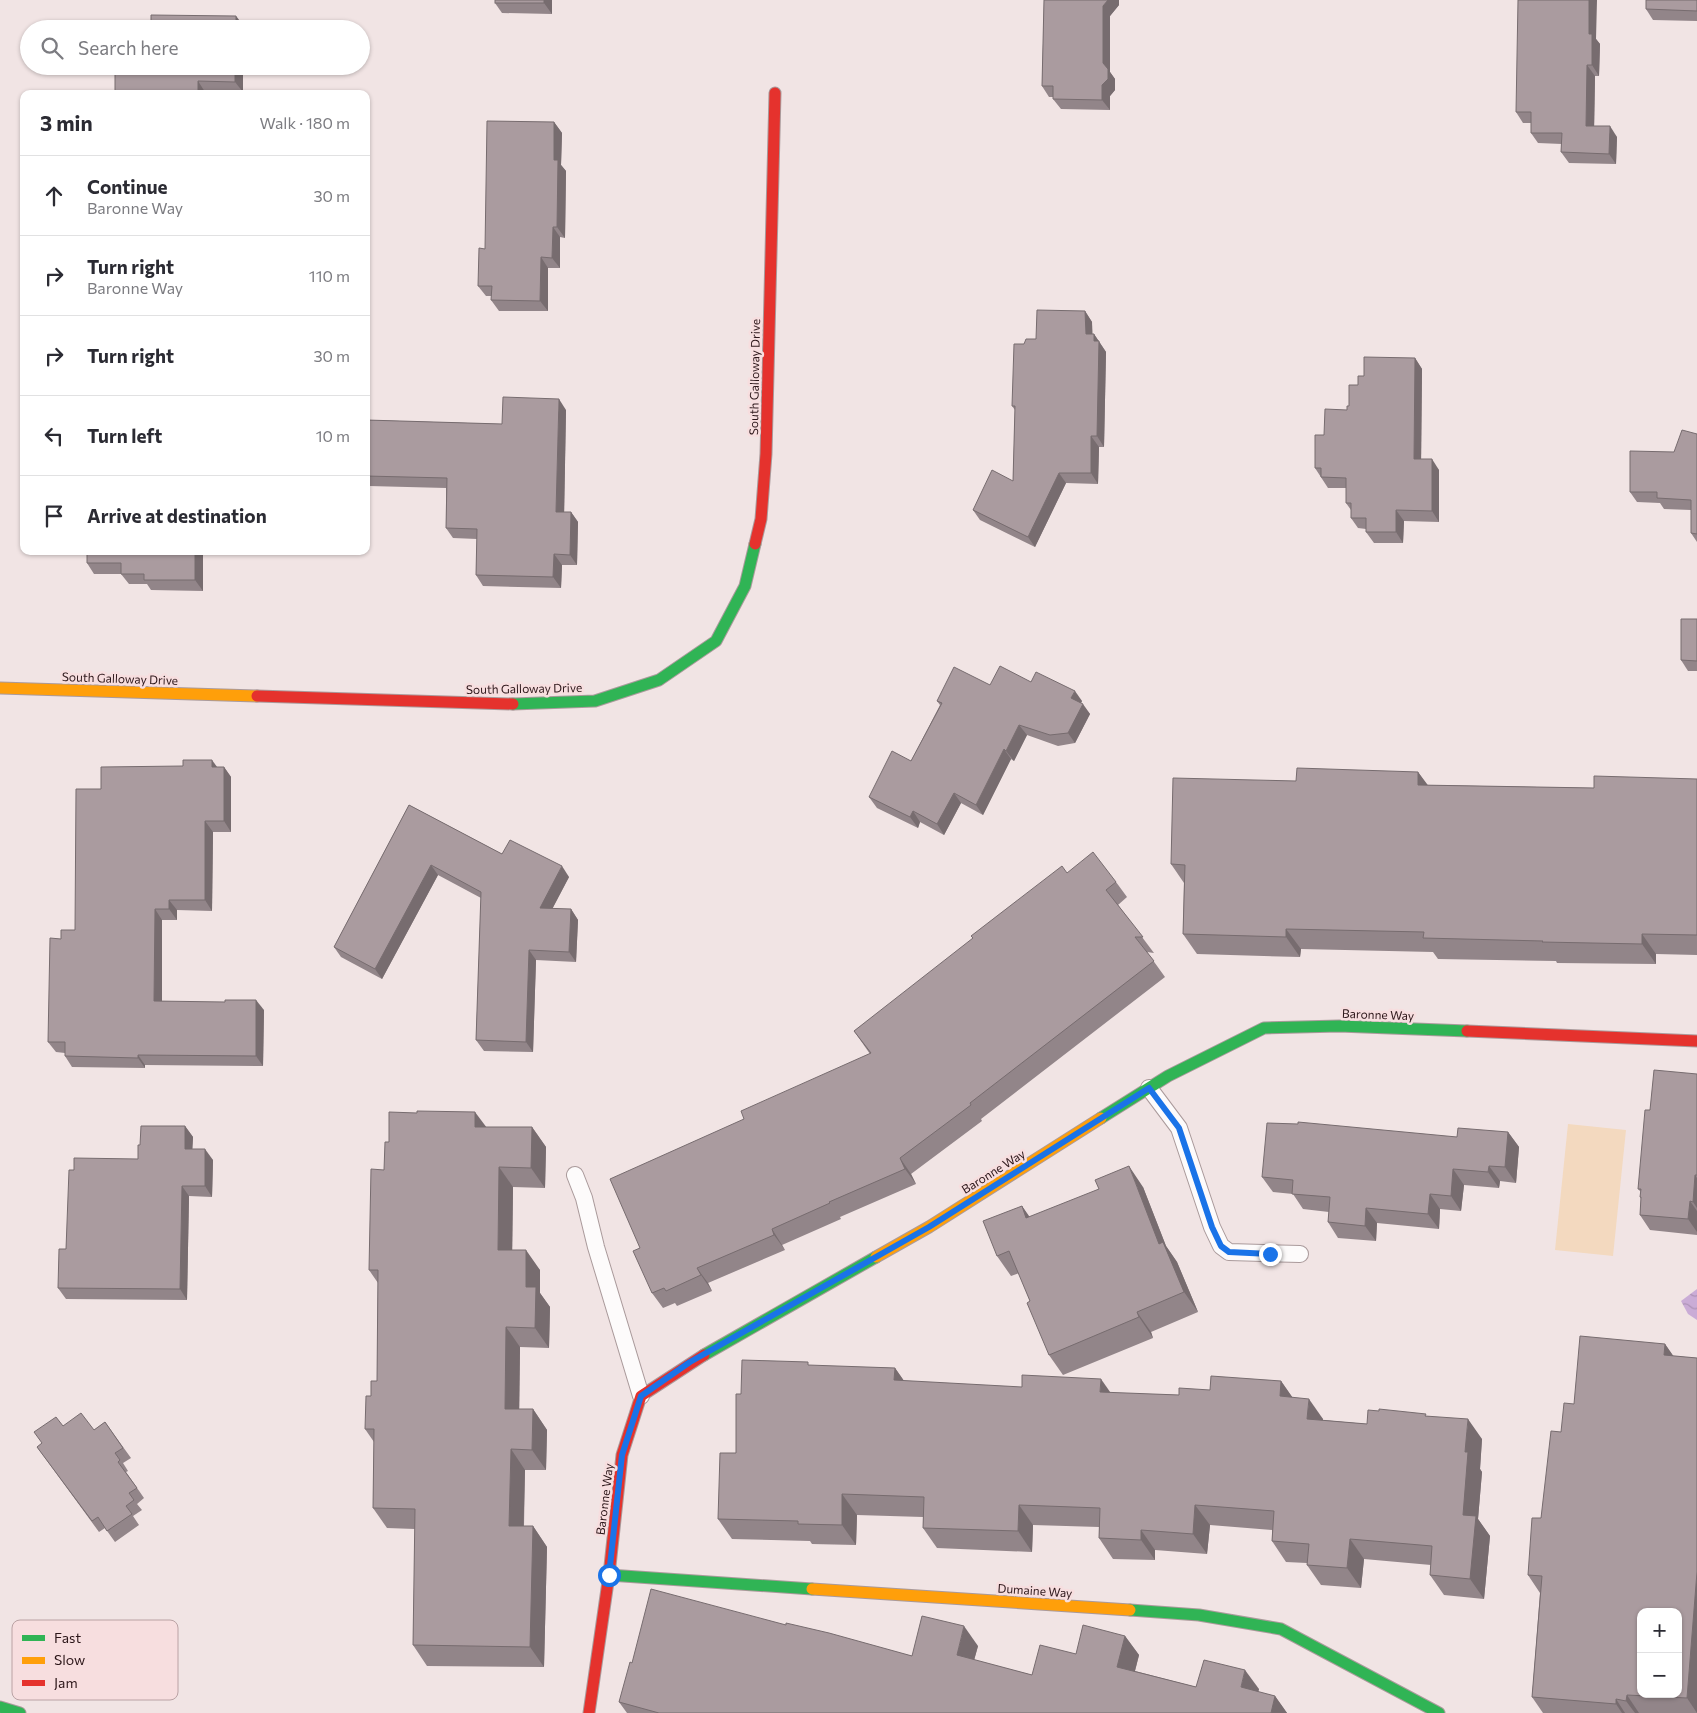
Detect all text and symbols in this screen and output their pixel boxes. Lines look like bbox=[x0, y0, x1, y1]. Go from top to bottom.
search box bbox=[20, 20, 370, 75]
icon: search bbox=[38, 34, 66, 62]
text: Search here bbox=[78, 36, 178, 59]
text: 3 min bbox=[40, 110, 93, 135]
text: Walk · 180 m bbox=[260, 113, 350, 132]
text: Continue bbox=[87, 175, 167, 198]
icon: ahead bbox=[40, 182, 68, 210]
text: 30 m bbox=[313, 186, 350, 205]
text: Baronne Way bbox=[87, 198, 183, 217]
text: Turn right bbox=[87, 255, 174, 278]
icon: right bbox=[40, 262, 68, 290]
text: 110 m bbox=[309, 266, 350, 285]
text: Baronne Way bbox=[87, 278, 183, 297]
street label: South Galloway Drive bbox=[746, 319, 762, 435]
icon: right bbox=[40, 342, 68, 370]
text: Turn right bbox=[87, 344, 174, 367]
text: 30 m bbox=[313, 346, 350, 365]
icon: left bbox=[40, 422, 68, 450]
text: Turn left bbox=[87, 424, 162, 447]
text: 10 m bbox=[316, 426, 350, 445]
icon: arrive bbox=[40, 502, 68, 530]
text: Arrive at destination bbox=[87, 504, 267, 527]
street label: South Galloway Drive bbox=[62, 669, 178, 687]
street label: South Galloway Drive bbox=[466, 680, 582, 696]
street label: Baronne Way bbox=[1342, 1006, 1414, 1022]
street label: Baronne Way bbox=[959, 1146, 1027, 1196]
route end bbox=[1259, 1243, 1282, 1266]
street label: Baronne Way bbox=[593, 1462, 615, 1536]
route start bbox=[598, 1564, 621, 1587]
street label: Dumaine Way bbox=[997, 1580, 1073, 1600]
map controls bbox=[1637, 1608, 1682, 1698]
button: + bbox=[1637, 1608, 1682, 1653]
legend bbox=[12, 1620, 178, 1700]
text: Fast bbox=[54, 1629, 81, 1646]
text: Slow bbox=[54, 1651, 85, 1668]
button: − bbox=[1637, 1653, 1682, 1698]
text: Jam bbox=[54, 1674, 78, 1691]

